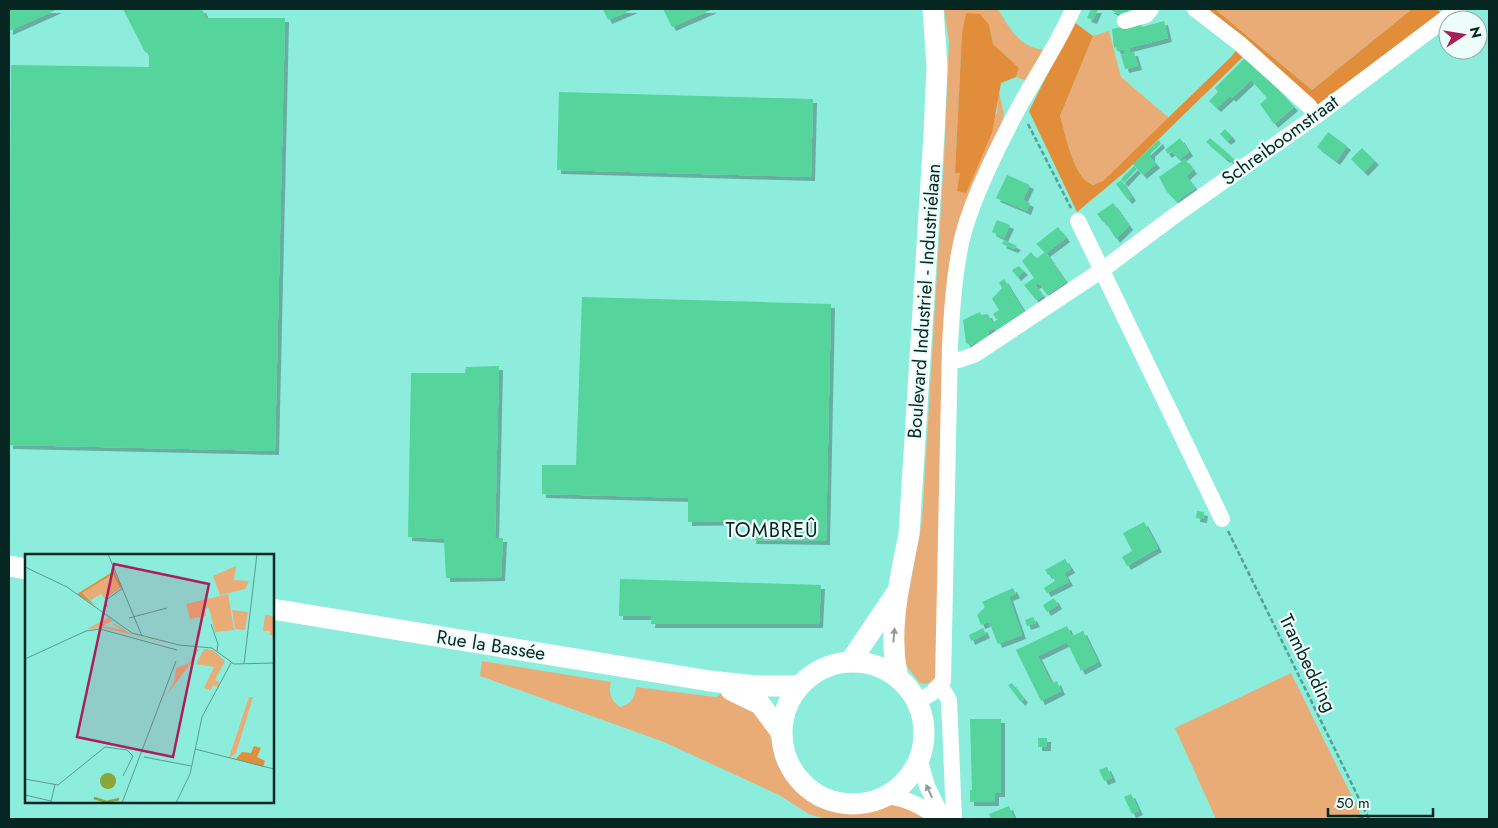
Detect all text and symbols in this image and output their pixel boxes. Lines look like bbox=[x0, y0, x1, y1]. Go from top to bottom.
north arrow bbox=[1438, 10, 1488, 60]
text: N bbox=[1465, 25, 1487, 40]
street label: Schreiboomstraat bbox=[1216, 88, 1344, 192]
street label: Boulevard Industriel - Industriélaan bbox=[901, 163, 947, 439]
district label: TOMBREÛ bbox=[725, 516, 819, 545]
inset map bbox=[25, 554, 274, 803]
street label: Trambedding bbox=[1273, 610, 1343, 716]
street label: Rue la Bassée bbox=[435, 623, 548, 667]
one-way arrow bbox=[890, 626, 898, 642]
one-way arrow bbox=[925, 784, 933, 798]
scale bar bbox=[1328, 786, 1433, 818]
text: 50 m bbox=[1336, 792, 1370, 814]

